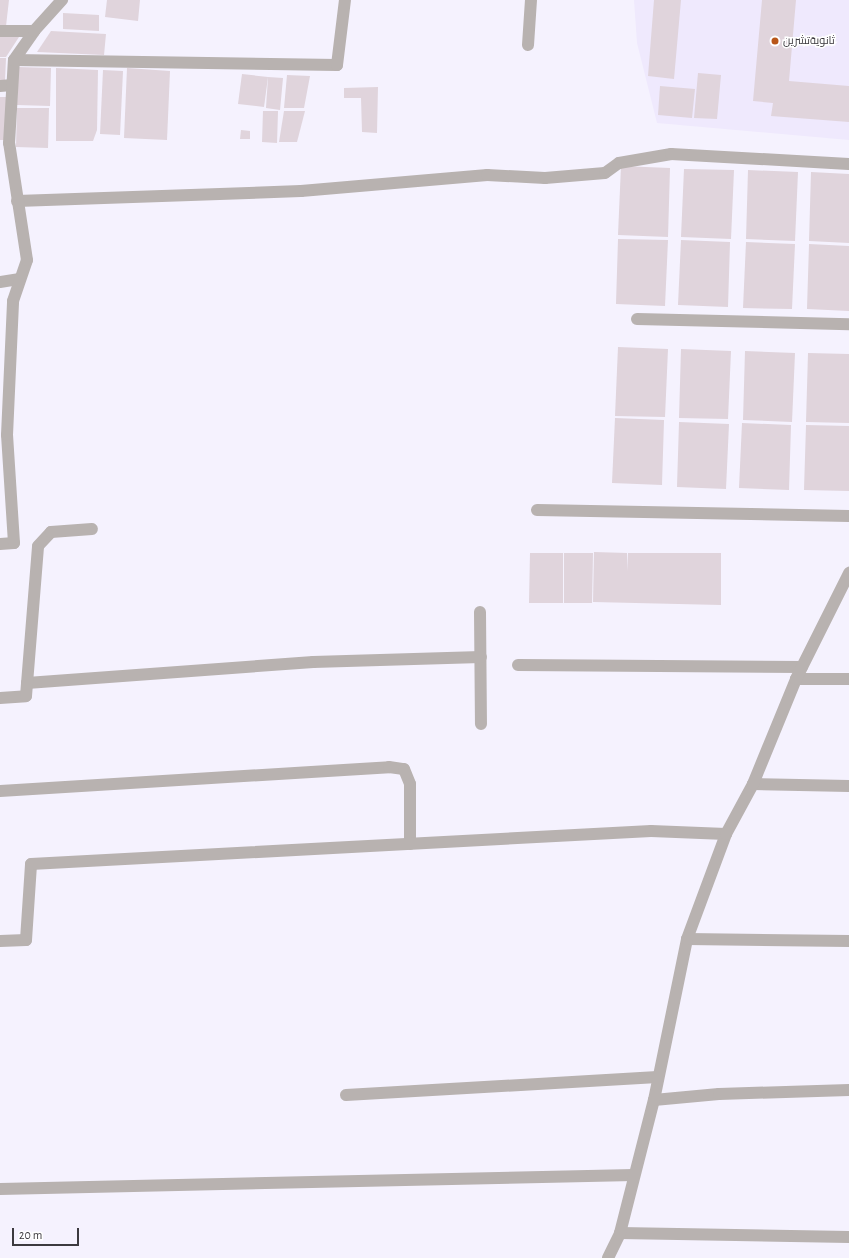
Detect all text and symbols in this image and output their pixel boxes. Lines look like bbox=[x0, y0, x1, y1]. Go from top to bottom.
place label: ثانويةتشرين bbox=[783, 34, 835, 48]
marker: ثانويةتشرين bbox=[770, 36, 780, 46]
scale bar bbox=[14, 1220, 81, 1246]
text: 20 m bbox=[19, 1229, 42, 1241]

